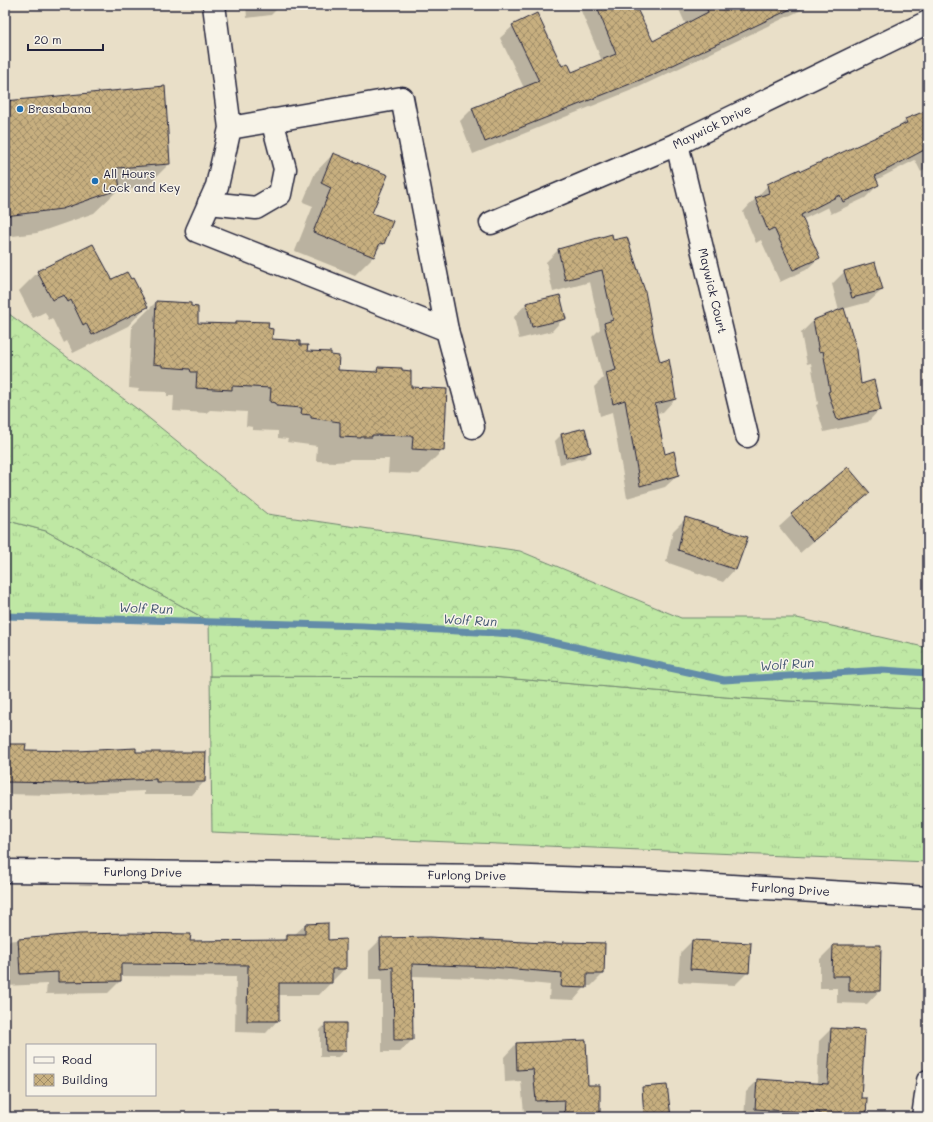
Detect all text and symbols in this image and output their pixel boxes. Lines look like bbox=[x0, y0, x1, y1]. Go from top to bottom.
scale bar bbox=[28, 26, 103, 52]
text: 20 m bbox=[34, 31, 62, 47]
place label: Brasabana bbox=[28, 100, 92, 116]
street label: Maywick Drive bbox=[670, 100, 753, 152]
marker: Brasabana bbox=[15, 104, 25, 114]
place label: All Hours Lock and Key bbox=[103, 165, 180, 195]
marker: All Hours Lock and Key bbox=[90, 176, 100, 186]
street label: Maywick Court bbox=[695, 246, 731, 335]
water label: Wolf Run bbox=[119, 598, 173, 617]
water label: Wolf Run bbox=[442, 610, 498, 629]
water label: Wolf Run bbox=[759, 653, 815, 674]
street label: Furlong Drive bbox=[104, 863, 182, 880]
street label: Furlong Drive bbox=[428, 866, 507, 883]
street label: Furlong Drive bbox=[751, 878, 830, 899]
legend bbox=[26, 1044, 156, 1096]
text: Road bbox=[62, 1051, 92, 1067]
text: Building bbox=[62, 1071, 108, 1087]

